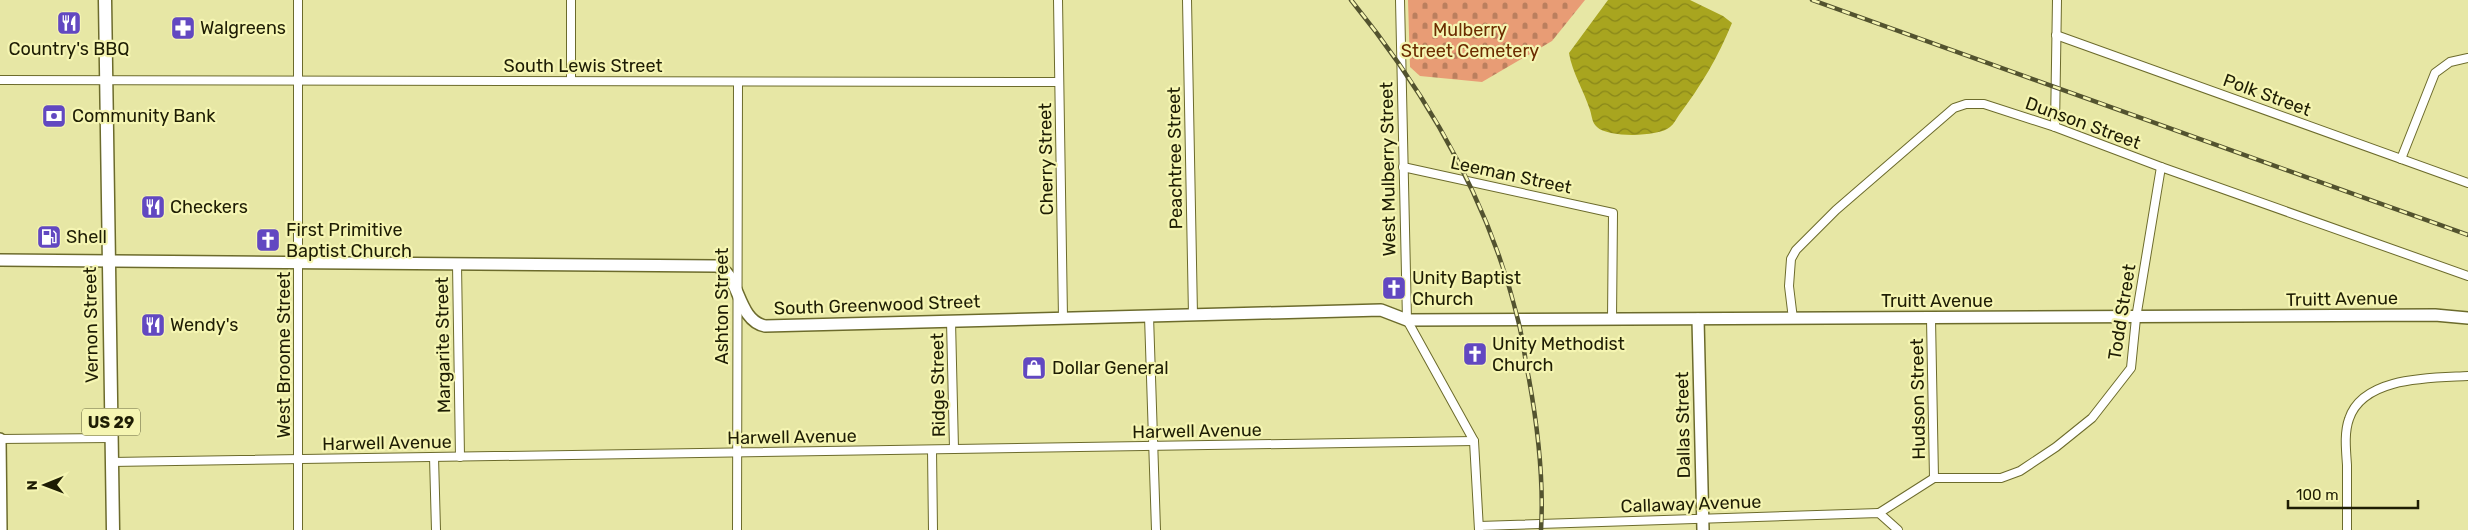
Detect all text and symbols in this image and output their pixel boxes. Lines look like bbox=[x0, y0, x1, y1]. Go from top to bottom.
restaurant icon: Country's BBQ bbox=[56, 10, 82, 36]
pharmacy icon: Walgreens bbox=[170, 15, 196, 41]
place label: Walgreens bbox=[200, 17, 286, 39]
park label: Mulberry Street Cemetery bbox=[1401, 19, 1539, 62]
place label: Country's BBQ bbox=[8, 38, 130, 60]
street label: South Lewis Street bbox=[504, 55, 662, 77]
street label: Polk Street bbox=[2220, 69, 2314, 121]
street label: West Mulberry Street bbox=[1375, 82, 1401, 256]
street label: Peachtree Street bbox=[1163, 87, 1187, 229]
street label: Dunson Street bbox=[2022, 92, 2144, 154]
bank icon: Community Bank bbox=[41, 103, 67, 129]
street label: Cherry Street bbox=[1034, 103, 1058, 215]
place label: Community Bank bbox=[72, 105, 216, 127]
street label: Leeman Street bbox=[1448, 151, 1574, 199]
restaurant icon: Checkers bbox=[140, 194, 166, 220]
place label: Checkers bbox=[170, 196, 248, 218]
place label: First Primitive Baptist Church bbox=[286, 219, 412, 262]
fuel station icon: Shell bbox=[36, 224, 62, 250]
place label: Shell bbox=[66, 226, 107, 248]
church icon: First Primitive Baptist Church bbox=[255, 227, 281, 253]
street label: Ashton Street bbox=[711, 248, 733, 364]
street label: Todd Street bbox=[2104, 262, 2140, 362]
street label: Vernon Street bbox=[79, 267, 103, 383]
place label: Unity Baptist Church bbox=[1412, 267, 1521, 310]
street label: West Broome Street bbox=[273, 272, 295, 438]
church icon: Unity Baptist Church bbox=[1381, 275, 1407, 301]
street label: Margarite Street bbox=[431, 277, 455, 413]
street label: Truitt Avenue bbox=[2286, 287, 2398, 311]
street label: South Greenwood Street bbox=[773, 290, 981, 320]
street label: Truitt Avenue bbox=[1881, 290, 1993, 312]
restaurant icon: Wendy's bbox=[140, 312, 166, 338]
place label: Wendy's bbox=[170, 314, 238, 336]
street label: Ridge Street bbox=[926, 333, 950, 437]
place label: Unity Methodist Church bbox=[1492, 333, 1625, 376]
street label: Hudson Street bbox=[1906, 338, 1930, 460]
church icon: Unity Methodist Church bbox=[1462, 341, 1488, 367]
shop icon: Dollar General bbox=[1021, 355, 1047, 381]
place label: Dollar General bbox=[1052, 357, 1169, 379]
street label: Dallas Street bbox=[1671, 371, 1695, 479]
road number: US 29 bbox=[82, 408, 140, 436]
street label: Harwell Avenue bbox=[1132, 419, 1262, 443]
street label: Harwell Avenue bbox=[727, 425, 857, 449]
street label: Harwell Avenue bbox=[322, 431, 452, 455]
north arrow bbox=[20, 460, 70, 510]
scale bar bbox=[2288, 478, 2418, 510]
text: N bbox=[24, 480, 41, 490]
text: 100 m bbox=[2296, 486, 2338, 504]
street label: Callaway Avenue bbox=[1620, 491, 1762, 517]

